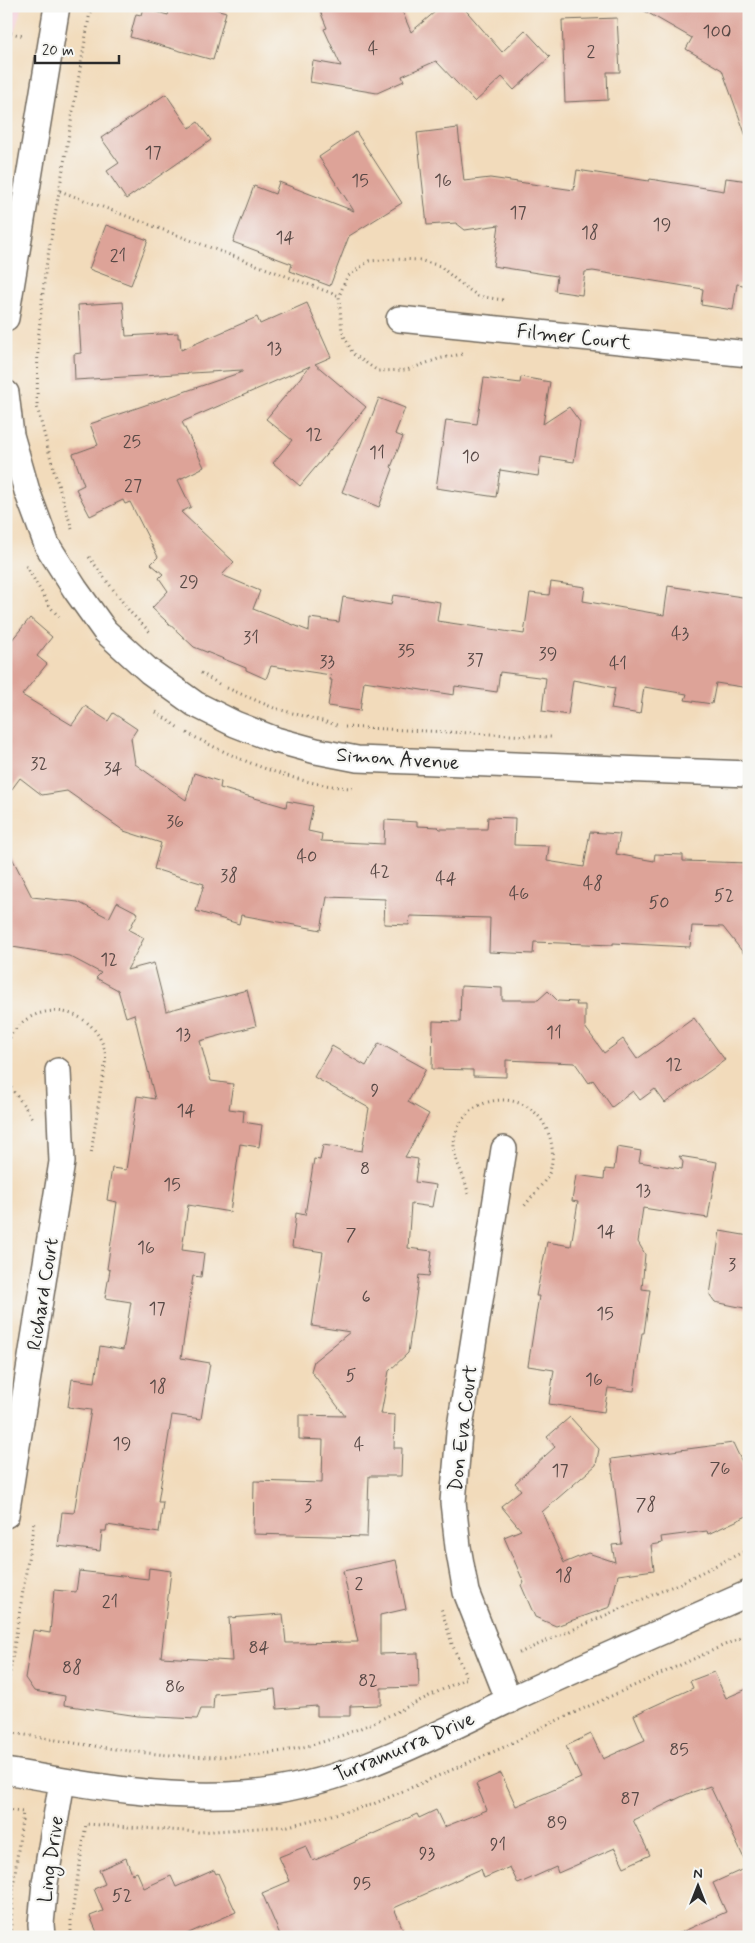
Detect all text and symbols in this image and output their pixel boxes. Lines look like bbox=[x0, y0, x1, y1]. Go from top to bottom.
house number: 100 bbox=[702, 20, 732, 44]
scale bar bbox=[35, 32, 119, 64]
house number: 4 bbox=[368, 37, 378, 61]
house number: 2 bbox=[587, 40, 596, 64]
text: 20 m bbox=[42, 41, 74, 61]
house number: 17 bbox=[144, 141, 162, 165]
house number: 15 bbox=[351, 169, 369, 193]
house number: 16 bbox=[434, 169, 452, 193]
house number: 17 bbox=[509, 201, 527, 225]
house number: 19 bbox=[653, 213, 671, 237]
house number: 18 bbox=[581, 221, 599, 245]
house number: 14 bbox=[276, 226, 295, 250]
house number: 21 bbox=[110, 244, 126, 268]
street label: Filmer Court bbox=[515, 318, 632, 357]
house number: 13 bbox=[266, 337, 282, 361]
house number: 12 bbox=[305, 423, 323, 447]
house number: 25 bbox=[123, 430, 141, 454]
house number: 11 bbox=[369, 441, 385, 465]
house number: 10 bbox=[462, 445, 480, 469]
house number: 27 bbox=[124, 474, 142, 498]
house number: 29 bbox=[179, 570, 199, 594]
house number: 43 bbox=[671, 622, 689, 646]
house number: 31 bbox=[243, 626, 259, 650]
house number: 35 bbox=[397, 639, 415, 663]
house number: 39 bbox=[539, 642, 557, 666]
house number: 37 bbox=[466, 648, 484, 672]
house number: 33 bbox=[319, 650, 335, 674]
house number: 41 bbox=[609, 652, 627, 676]
street label: Simon Avenue bbox=[335, 742, 460, 777]
house number: 32 bbox=[30, 752, 48, 776]
house number: 34 bbox=[103, 757, 123, 781]
house number: 36 bbox=[166, 810, 184, 834]
house number: 40 bbox=[297, 845, 317, 869]
house number: 42 bbox=[370, 860, 390, 884]
house number: 38 bbox=[220, 864, 238, 888]
house number: 44 bbox=[435, 867, 457, 891]
house number: 48 bbox=[583, 872, 603, 896]
house number: 46 bbox=[509, 882, 529, 906]
house number: 52 bbox=[714, 884, 734, 908]
house number: 50 bbox=[648, 891, 670, 915]
house number: 12 bbox=[100, 948, 118, 972]
house number: 11 bbox=[546, 1021, 562, 1045]
house number: 13 bbox=[175, 1023, 191, 1047]
house number: 12 bbox=[665, 1053, 683, 1077]
house number: 9 bbox=[371, 1079, 380, 1103]
house number: 14 bbox=[177, 1099, 196, 1123]
house number: 8 bbox=[360, 1157, 370, 1181]
house number: 15 bbox=[163, 1173, 181, 1197]
house number: 13 bbox=[635, 1179, 651, 1203]
house number: 14 bbox=[597, 1220, 616, 1244]
house number: 7 bbox=[346, 1223, 357, 1247]
street label: Richard Court bbox=[21, 1236, 66, 1353]
house number: 16 bbox=[137, 1236, 155, 1260]
house number: 3 bbox=[728, 1253, 736, 1277]
house number: 6 bbox=[361, 1285, 371, 1309]
house number: 17 bbox=[148, 1297, 166, 1321]
house number: 15 bbox=[596, 1302, 614, 1326]
house number: 5 bbox=[346, 1364, 357, 1388]
street label: Don Eva Court bbox=[442, 1364, 485, 1493]
house number: 16 bbox=[585, 1368, 603, 1392]
house number: 18 bbox=[149, 1375, 167, 1399]
house number: 19 bbox=[113, 1432, 131, 1456]
house number: 4 bbox=[354, 1433, 364, 1457]
house number: 76 bbox=[710, 1457, 730, 1481]
house number: 17 bbox=[551, 1459, 569, 1483]
house number: 78 bbox=[636, 1493, 656, 1517]
house number: 3 bbox=[304, 1494, 312, 1518]
house number: 18 bbox=[555, 1564, 573, 1588]
house number: 2 bbox=[355, 1572, 364, 1596]
house number: 21 bbox=[102, 1590, 118, 1614]
house number: 84 bbox=[248, 1636, 270, 1660]
house number: 88 bbox=[62, 1656, 82, 1680]
house number: 82 bbox=[358, 1669, 378, 1693]
house number: 86 bbox=[165, 1675, 185, 1699]
street label: Turramurra Drive bbox=[330, 1706, 479, 1789]
house number: 85 bbox=[669, 1738, 689, 1762]
house number: 87 bbox=[620, 1787, 640, 1811]
house number: 89 bbox=[547, 1811, 567, 1835]
street label: Ling Drive bbox=[32, 1814, 72, 1904]
house number: 91 bbox=[490, 1833, 506, 1857]
house number: 93 bbox=[419, 1842, 436, 1866]
north arrow bbox=[672, 1860, 722, 1910]
text: N bbox=[693, 1865, 703, 1883]
house number: 95 bbox=[353, 1872, 371, 1896]
house number: 52 bbox=[112, 1884, 132, 1908]

